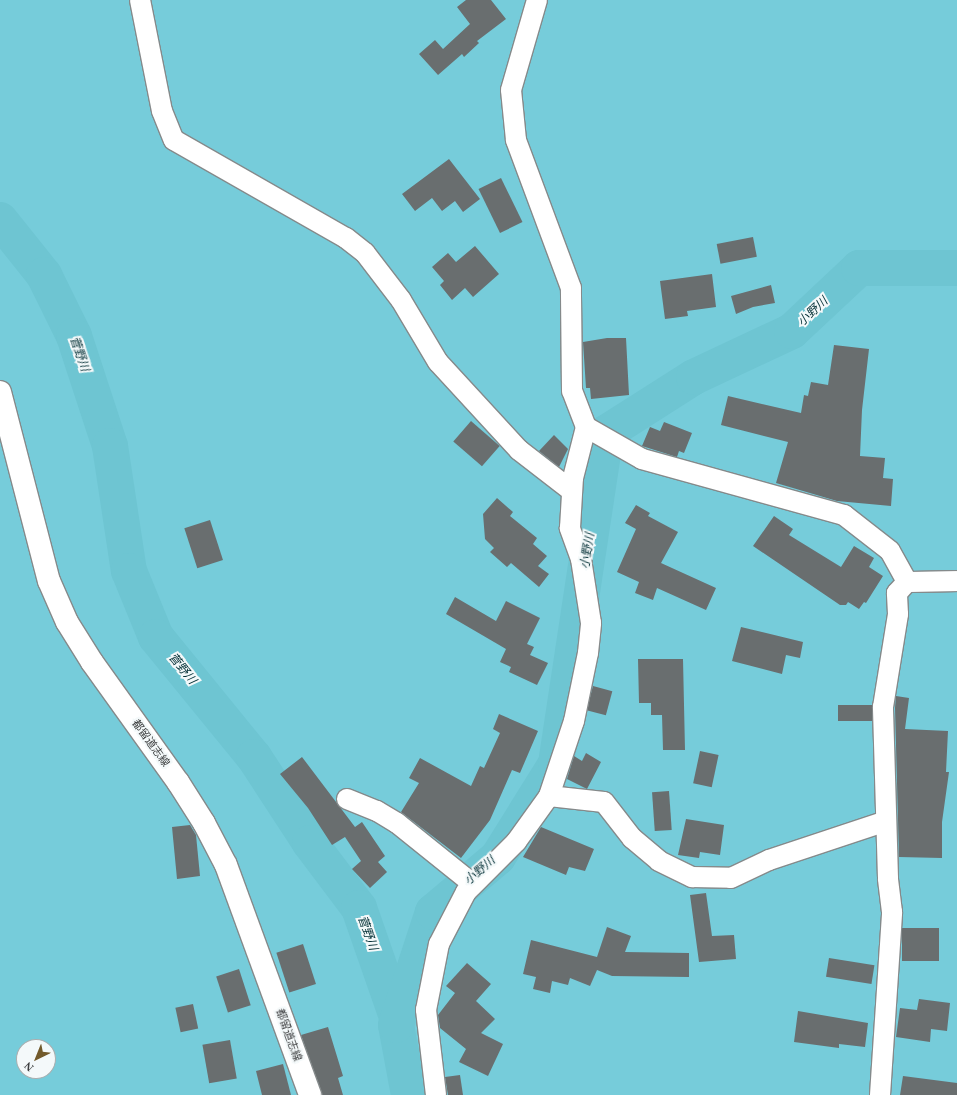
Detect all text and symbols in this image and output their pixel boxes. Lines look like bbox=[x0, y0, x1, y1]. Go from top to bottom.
water label: 小野川 bbox=[795, 294, 831, 330]
water label: 菅野川 bbox=[66, 335, 92, 373]
water label: 小野川 bbox=[578, 532, 598, 570]
water label: 菅野川 bbox=[165, 650, 199, 688]
street label: 都留道志線 bbox=[129, 717, 173, 769]
water label: 小野川 bbox=[462, 854, 498, 888]
water label: 菅野川 bbox=[354, 914, 380, 952]
street label: 都留道志線 bbox=[273, 1007, 305, 1063]
north arrow bbox=[16, 1039, 56, 1079]
text: N bbox=[22, 1060, 36, 1074]

